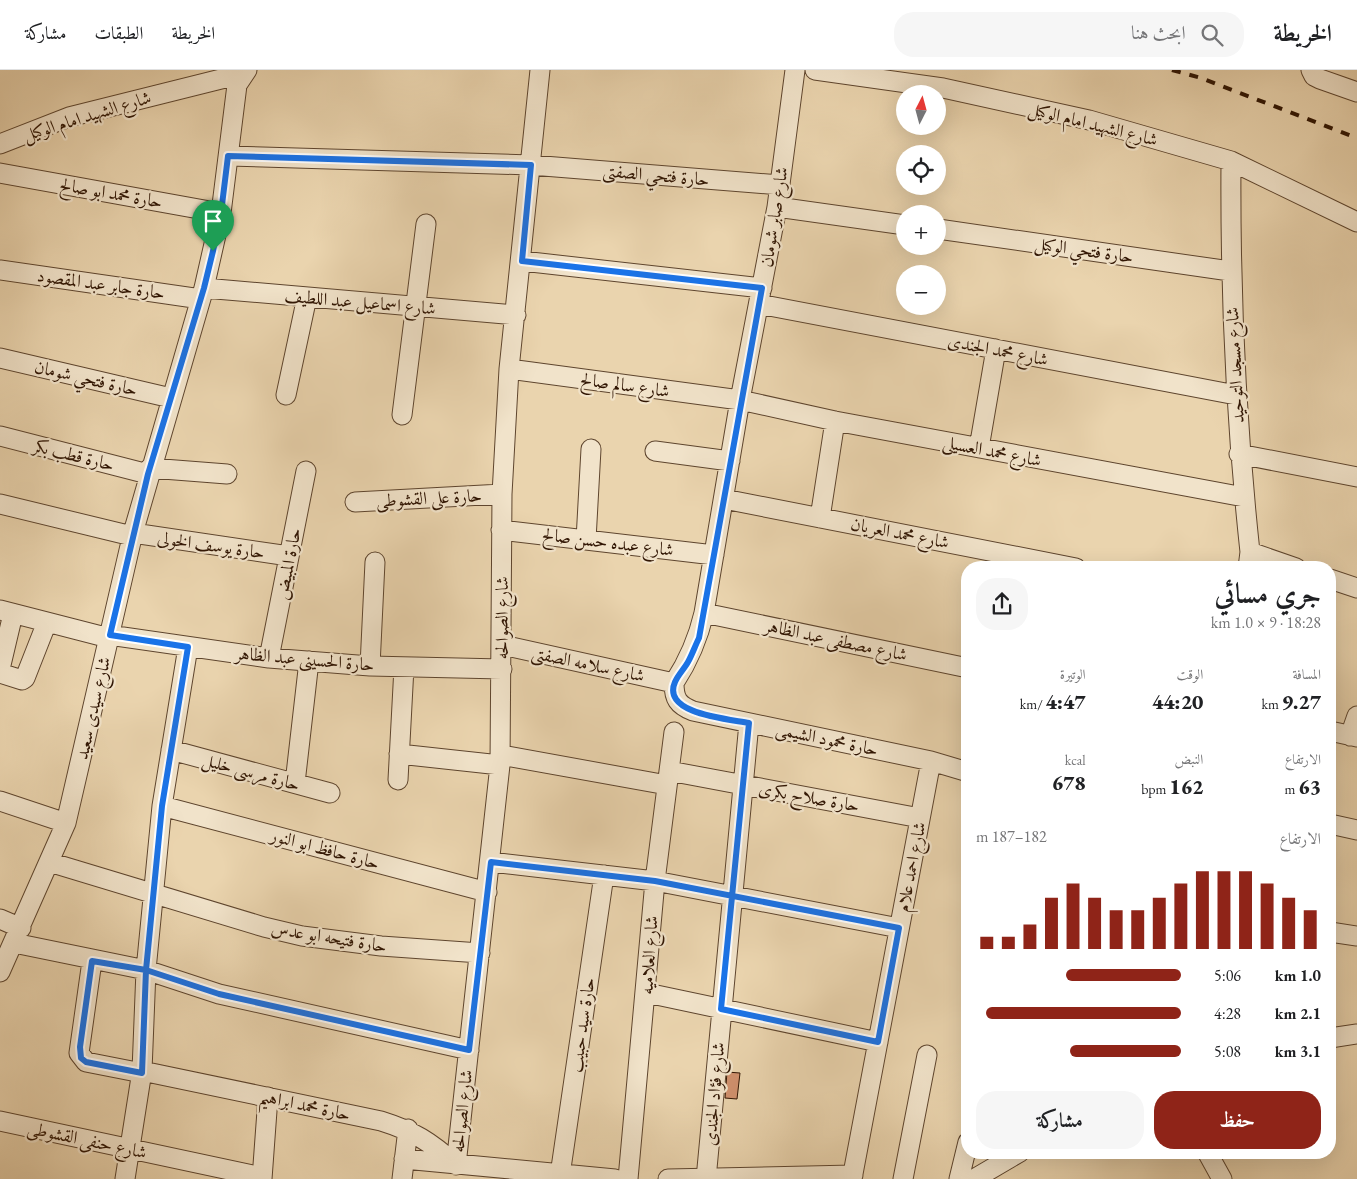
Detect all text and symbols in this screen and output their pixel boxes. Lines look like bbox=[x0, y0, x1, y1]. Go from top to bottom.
search box bbox=[894, 12, 1244, 57]
text: الخريطة bbox=[1274, 17, 1332, 48]
text: ابحث هنا bbox=[1131, 20, 1186, 45]
text: مشاركة bbox=[25, 21, 66, 44]
text: الطبقات bbox=[94, 21, 143, 44]
text: الخريطة bbox=[171, 21, 215, 44]
icon: search bbox=[1198, 21, 1226, 49]
street label: شارع الشهيد امام الوكيل bbox=[20, 85, 155, 151]
north arrow bbox=[896, 85, 946, 135]
map controls bbox=[896, 85, 946, 315]
street label: شارع الشهيد امام الوكيل bbox=[1025, 96, 1160, 156]
button: locate bbox=[896, 145, 946, 195]
street label: حارة فتحي الصفتى bbox=[601, 158, 710, 197]
street label: شارع صابر شومان bbox=[754, 165, 797, 269]
street label: حارة محمد ابو صالح bbox=[57, 172, 164, 218]
pin bbox=[192, 200, 234, 251]
button: + bbox=[896, 205, 946, 255]
icon: arrive bbox=[199, 207, 227, 235]
street label: حارة فتحي الوكيل bbox=[1032, 231, 1135, 274]
street label: حارة جابر عبد المقصود bbox=[36, 263, 167, 304]
button: − bbox=[896, 265, 946, 315]
street label: شارع اسماعيل عبد اللطيف bbox=[283, 283, 437, 324]
street label: شارع مسجد التوحيد bbox=[1220, 306, 1253, 424]
street label: شارع محمد الجندى bbox=[945, 328, 1050, 374]
street label: حارة فتحي شومان bbox=[31, 354, 140, 406]
street label: شارع سالم صالح bbox=[578, 367, 671, 407]
street label: شارع محمد العسيلى bbox=[940, 430, 1044, 475]
street label: حارة قطب بكر bbox=[29, 433, 117, 477]
street label: حارة على القشوطى bbox=[375, 483, 483, 514]
street label: شارع محمد العريان bbox=[848, 512, 951, 557]
street label: شارع عبده حسن صالح bbox=[540, 522, 675, 566]
street label: حارة يوسف الخولى bbox=[156, 526, 266, 563]
street label: حارة المبيض bbox=[269, 526, 307, 602]
text: جري مسائي bbox=[1214, 575, 1321, 611]
street label: شارع الصوالحه bbox=[490, 576, 517, 660]
button: share bbox=[976, 578, 1028, 630]
text: 18:28 · 9 × 1.0 km bbox=[1211, 612, 1321, 633]
street label: شارع مصطفى عبد الظاهر bbox=[760, 613, 909, 670]
street label: شارع سلامه الصفتى bbox=[529, 640, 647, 691]
street label: حارة الحسينى عبد الظاهر bbox=[232, 641, 376, 678]
street label: شارع سيدى سعيد bbox=[69, 654, 119, 763]
text: الوتيرة bbox=[1060, 665, 1086, 683]
text: الوقت bbox=[1177, 665, 1203, 683]
text: المسافة bbox=[1292, 665, 1321, 683]
text: 4:47 bbox=[1046, 688, 1086, 715]
text: 44:20 bbox=[1152, 688, 1203, 715]
text: 9.27 bbox=[1282, 688, 1321, 715]
text: /km bbox=[1020, 695, 1046, 713]
text: km bbox=[1261, 695, 1282, 713]
street label: حارة محمود الشيمى bbox=[774, 716, 880, 762]
street label: حارة مرسى خليل bbox=[199, 747, 303, 798]
text: النبض bbox=[1174, 750, 1203, 768]
text: الارتفاع bbox=[1285, 750, 1321, 768]
text: kcal bbox=[1065, 751, 1086, 769]
text: 678 bbox=[1052, 769, 1086, 796]
text: 162 bbox=[1169, 773, 1203, 800]
text: 63 bbox=[1298, 773, 1321, 800]
street label: حارة صلاح بكرى bbox=[756, 776, 861, 822]
text: bpm bbox=[1141, 780, 1169, 798]
text: m bbox=[1285, 780, 1298, 798]
street label: شارع احمد علام bbox=[890, 820, 935, 915]
street label: حارة حافظ ابو النور bbox=[266, 822, 382, 874]
text: 182–187 m bbox=[976, 826, 1047, 847]
text: الارتفاع bbox=[1279, 828, 1321, 849]
street label: شارع العلاميه bbox=[634, 915, 667, 996]
street label: حارة فتيحه ابو عدس bbox=[269, 916, 389, 957]
text: 5:06 bbox=[1214, 965, 1241, 986]
text: 1.0 km bbox=[1275, 965, 1321, 986]
street label: حارة سيد حبيب bbox=[563, 976, 601, 1074]
text: 4:28 bbox=[1214, 1003, 1241, 1024]
text: 2.1 km bbox=[1275, 1003, 1321, 1024]
street label: شارع فؤاد الجندى bbox=[698, 1041, 733, 1147]
text: 5:08 bbox=[1214, 1041, 1241, 1062]
text: 3.1 km bbox=[1275, 1041, 1321, 1062]
street label: شارع الصوالحه bbox=[446, 1068, 481, 1154]
street label: حارة محمد ابراهيم bbox=[256, 1084, 353, 1132]
button: مشاركة bbox=[976, 1091, 1144, 1149]
button: حفظ bbox=[1154, 1091, 1321, 1149]
street label: شارع حنفى القشوطى bbox=[24, 1116, 149, 1167]

